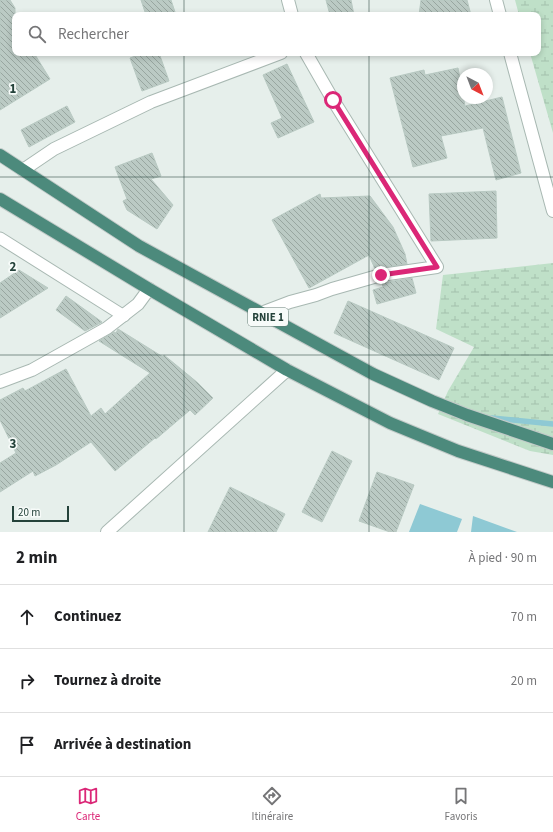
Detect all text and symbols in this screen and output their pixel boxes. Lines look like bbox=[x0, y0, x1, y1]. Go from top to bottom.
search box bbox=[12, 12, 541, 56]
icon: search bbox=[26, 23, 48, 45]
text: Rechercher bbox=[58, 24, 129, 45]
north arrow bbox=[457, 68, 493, 104]
text: 1 bbox=[10, 80, 17, 98]
route start bbox=[324, 91, 342, 109]
text: 2 bbox=[10, 258, 17, 276]
route end bbox=[372, 266, 390, 284]
road number: RNIE 1 bbox=[248, 308, 288, 326]
text: 3 bbox=[10, 435, 17, 453]
scale bar bbox=[12, 504, 69, 523]
text: 20 m bbox=[18, 505, 40, 520]
text: 2 min bbox=[16, 546, 57, 570]
text: À pied · 90 m bbox=[469, 549, 537, 567]
icon: ahead bbox=[16, 606, 38, 628]
text: Continuez bbox=[54, 606, 121, 627]
text: 70 m bbox=[511, 608, 537, 626]
icon: right bbox=[16, 670, 38, 692]
text: Tournez à droite bbox=[54, 670, 161, 691]
text: 20 m bbox=[511, 672, 537, 690]
icon: arrive bbox=[16, 734, 38, 756]
text: Arrivée à destination bbox=[54, 734, 191, 755]
tab: Carte bbox=[76, 785, 100, 824]
tab: Itinéraire bbox=[252, 785, 293, 824]
tab: Favoris bbox=[445, 785, 477, 824]

